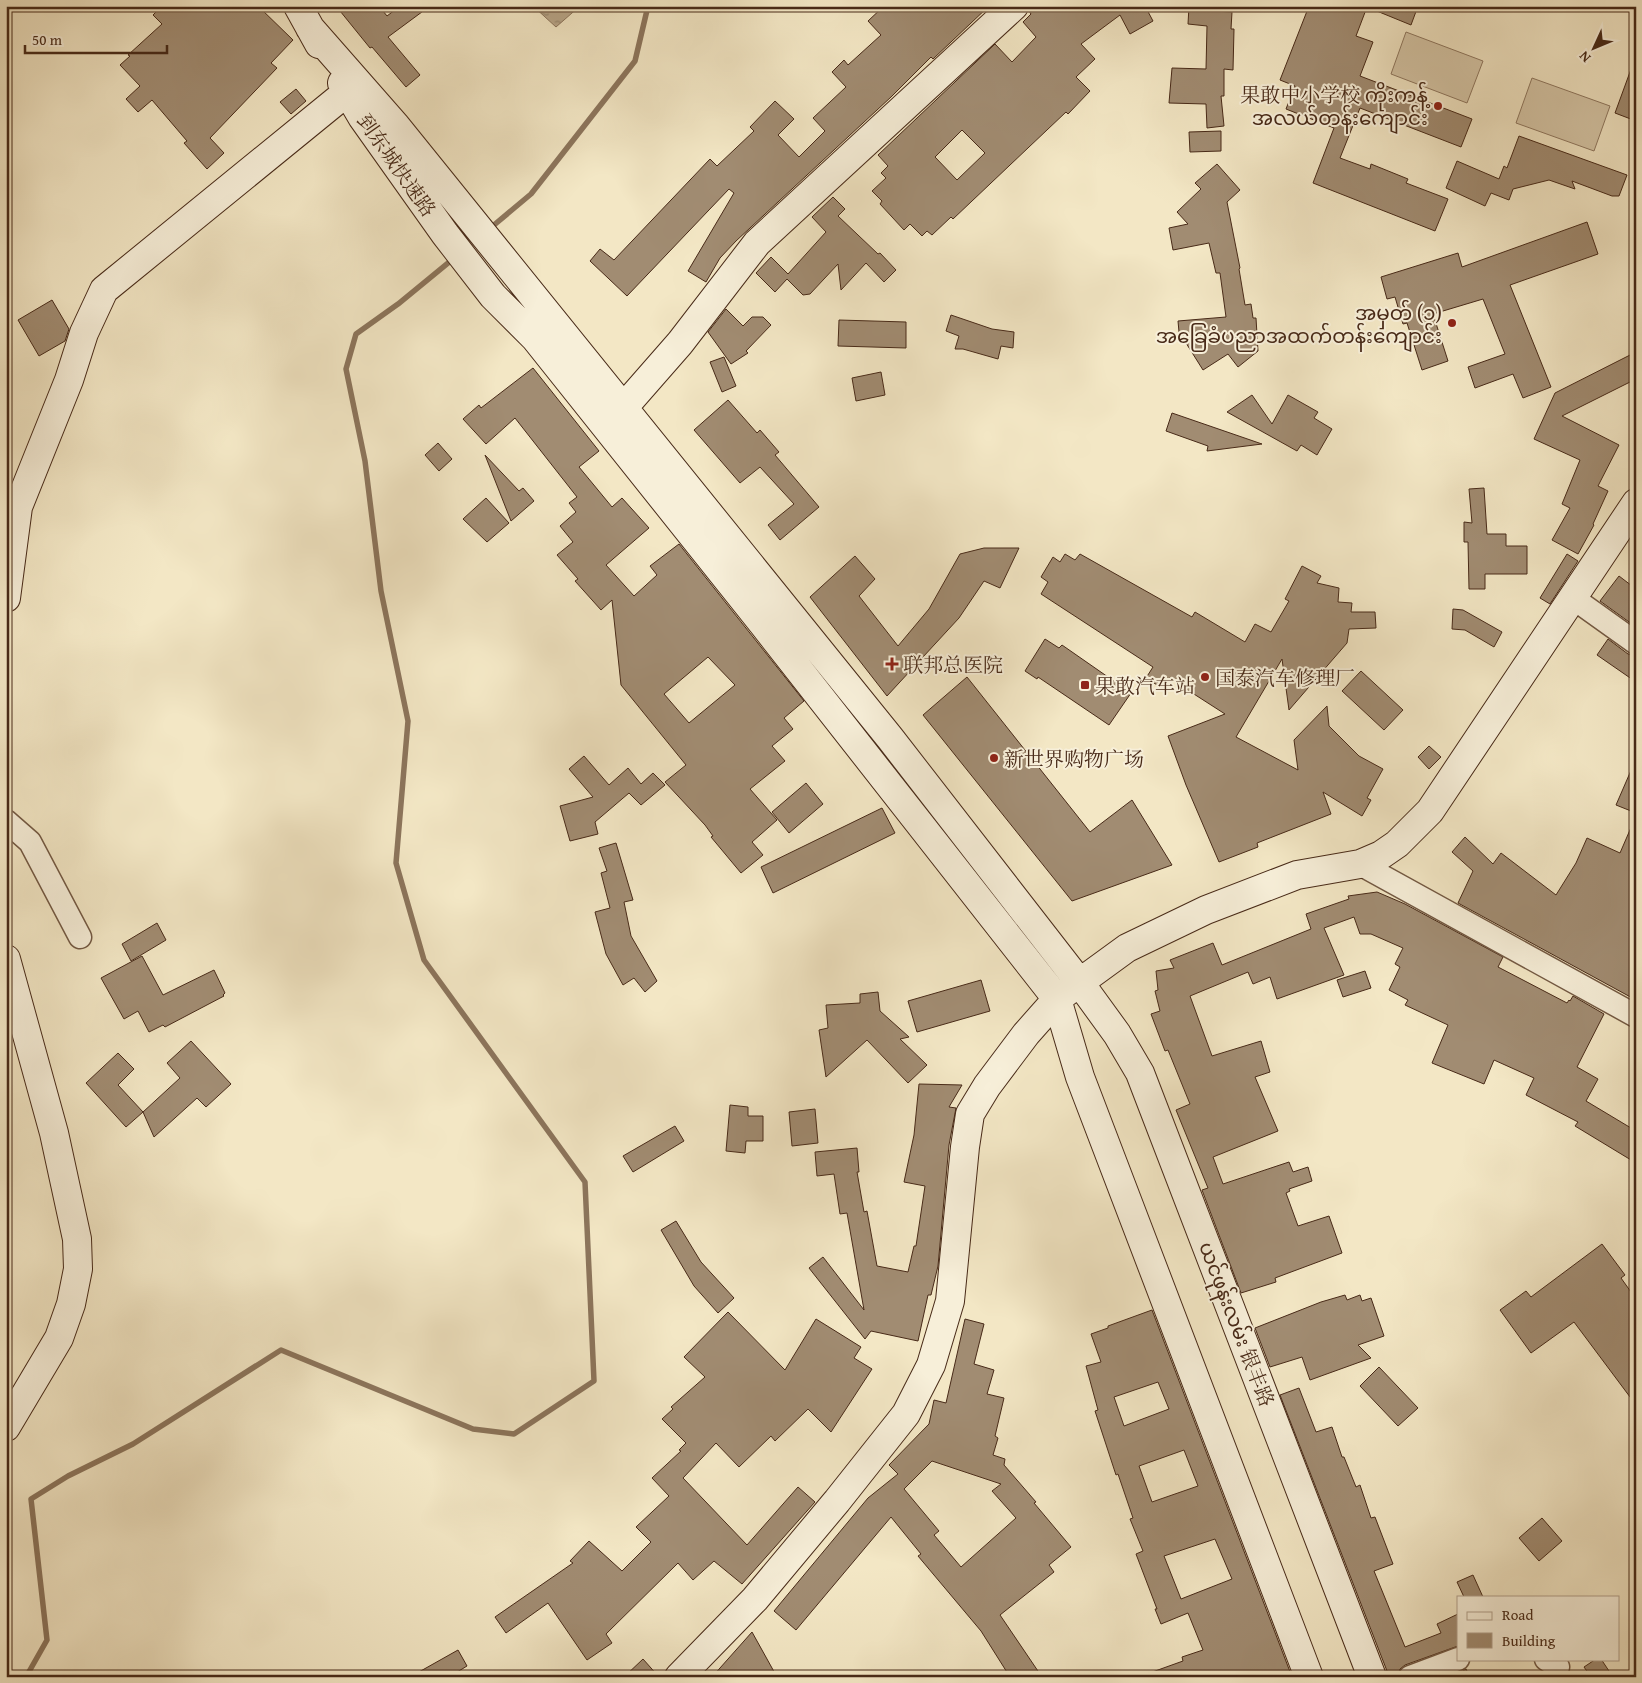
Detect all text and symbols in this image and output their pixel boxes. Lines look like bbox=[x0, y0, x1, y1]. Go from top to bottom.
scale bar bbox=[25, 22, 168, 54]
north arrow bbox=[1570, 22, 1620, 72]
text: 50 m bbox=[32, 29, 63, 50]
text: N bbox=[1574, 46, 1595, 67]
place label: 果敢中小学校 ကိုးကန့် အလယ်တန်းကျောင်း bbox=[1240, 80, 1431, 134]
marker: 果敢中小学校 ကိုးကန့် အလယ်တန်းကျောင်း bbox=[1432, 100, 1444, 112]
street label: 到东城快速路 bbox=[351, 108, 443, 222]
place label: အမှတ် (၁) အခြေခံပညာအထက်တန်းကျောင်း bbox=[1156, 298, 1442, 352]
marker: အမှတ် (၁) အခြေခံပညာအထက်တန်းကျောင်း bbox=[1446, 317, 1458, 329]
place label: 联邦总医院 bbox=[903, 650, 1003, 679]
marker: 联邦总医院 bbox=[885, 657, 899, 671]
place label: 国泰汽车修理厂 bbox=[1215, 663, 1355, 692]
place label: 果敢汽车站 bbox=[1095, 671, 1195, 700]
marker: 国泰汽车修理厂 bbox=[1199, 671, 1211, 683]
marker: 果敢汽车站 bbox=[1079, 679, 1091, 691]
place label: 新世界购物广场 bbox=[1004, 744, 1144, 773]
marker: 新世界购物广场 bbox=[988, 752, 1000, 764]
street label: ယင်ဖုန်းလမ်း 银丰路 bbox=[1189, 1237, 1282, 1412]
legend bbox=[1457, 1596, 1620, 1660]
text: Road bbox=[1502, 1604, 1533, 1625]
text: Building bbox=[1502, 1630, 1556, 1651]

